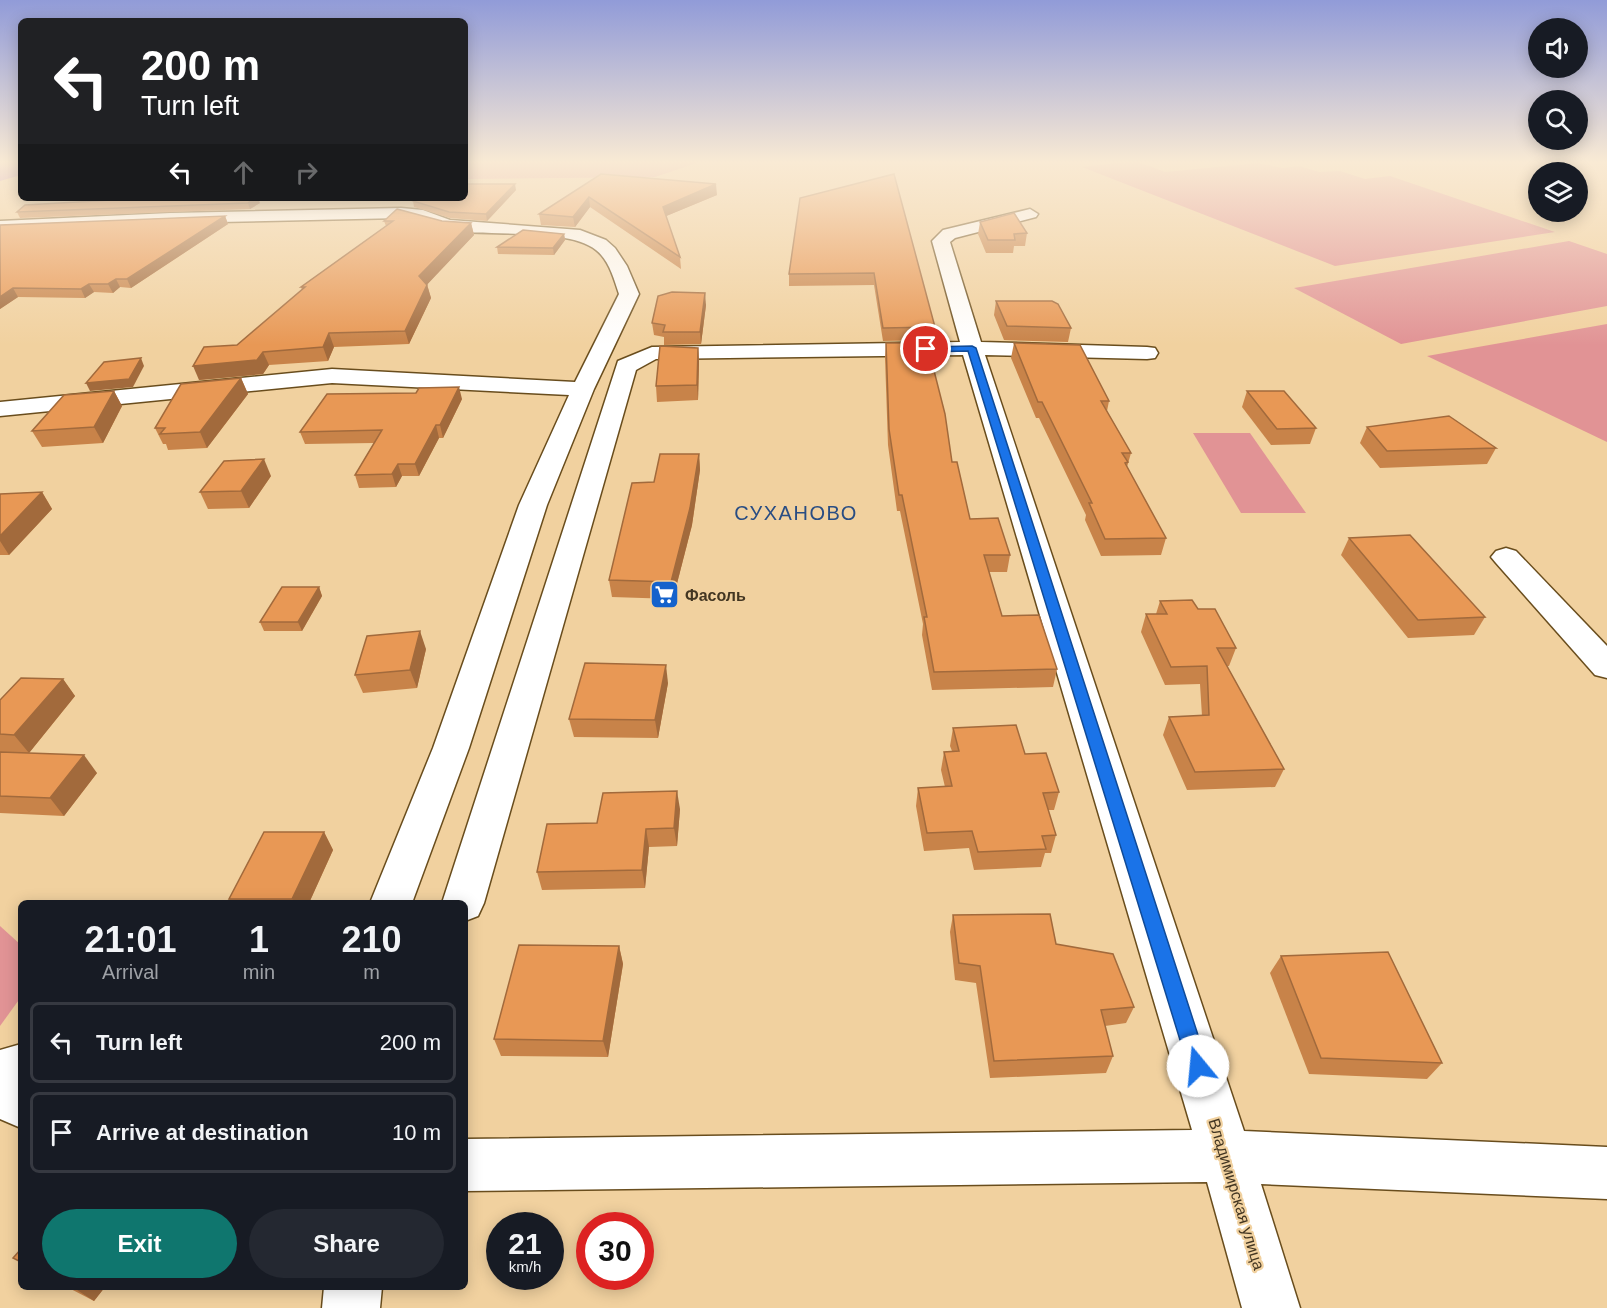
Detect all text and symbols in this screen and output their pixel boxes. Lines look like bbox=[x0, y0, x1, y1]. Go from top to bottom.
map controls bbox=[1528, 18, 1588, 222]
button: sound bbox=[1528, 18, 1588, 78]
icon: left bbox=[42, 42, 120, 120]
text: 200 m bbox=[141, 42, 260, 89]
button: search bbox=[1528, 90, 1588, 150]
text: Turn left bbox=[141, 91, 239, 121]
icon: left bbox=[164, 156, 197, 189]
icon: ahead bbox=[227, 156, 260, 189]
icon: right bbox=[290, 156, 323, 189]
button: layers bbox=[1528, 162, 1588, 222]
pin bbox=[900, 323, 951, 374]
icon: arrive bbox=[909, 332, 942, 365]
district label: СУХАНОВО bbox=[734, 502, 858, 524]
supermarket icon: Фасоль bbox=[648, 579, 680, 611]
place label: Фасоль bbox=[685, 587, 746, 604]
text: 21:01 bbox=[84, 919, 176, 960]
text: 1 bbox=[249, 919, 269, 960]
text: 210 bbox=[341, 919, 402, 960]
text: Arrival bbox=[102, 961, 159, 983]
text: min bbox=[243, 961, 275, 983]
text: m bbox=[363, 961, 380, 983]
icon: left bbox=[45, 1026, 78, 1059]
text: Turn left bbox=[96, 1030, 182, 1055]
text: 200 m bbox=[380, 1030, 441, 1055]
position arrow bbox=[1166, 1034, 1230, 1098]
icon: arrive bbox=[45, 1116, 78, 1149]
street label: Владимирская улица bbox=[1205, 1116, 1268, 1272]
text: Arrive at destination bbox=[96, 1120, 309, 1145]
text: 10 m bbox=[392, 1120, 441, 1145]
button: Exit bbox=[42, 1209, 237, 1278]
button: Share bbox=[249, 1209, 444, 1278]
speed limit sign: 30 bbox=[576, 1212, 654, 1290]
text: 21 bbox=[508, 1227, 542, 1260]
text: km/h bbox=[509, 1258, 541, 1275]

